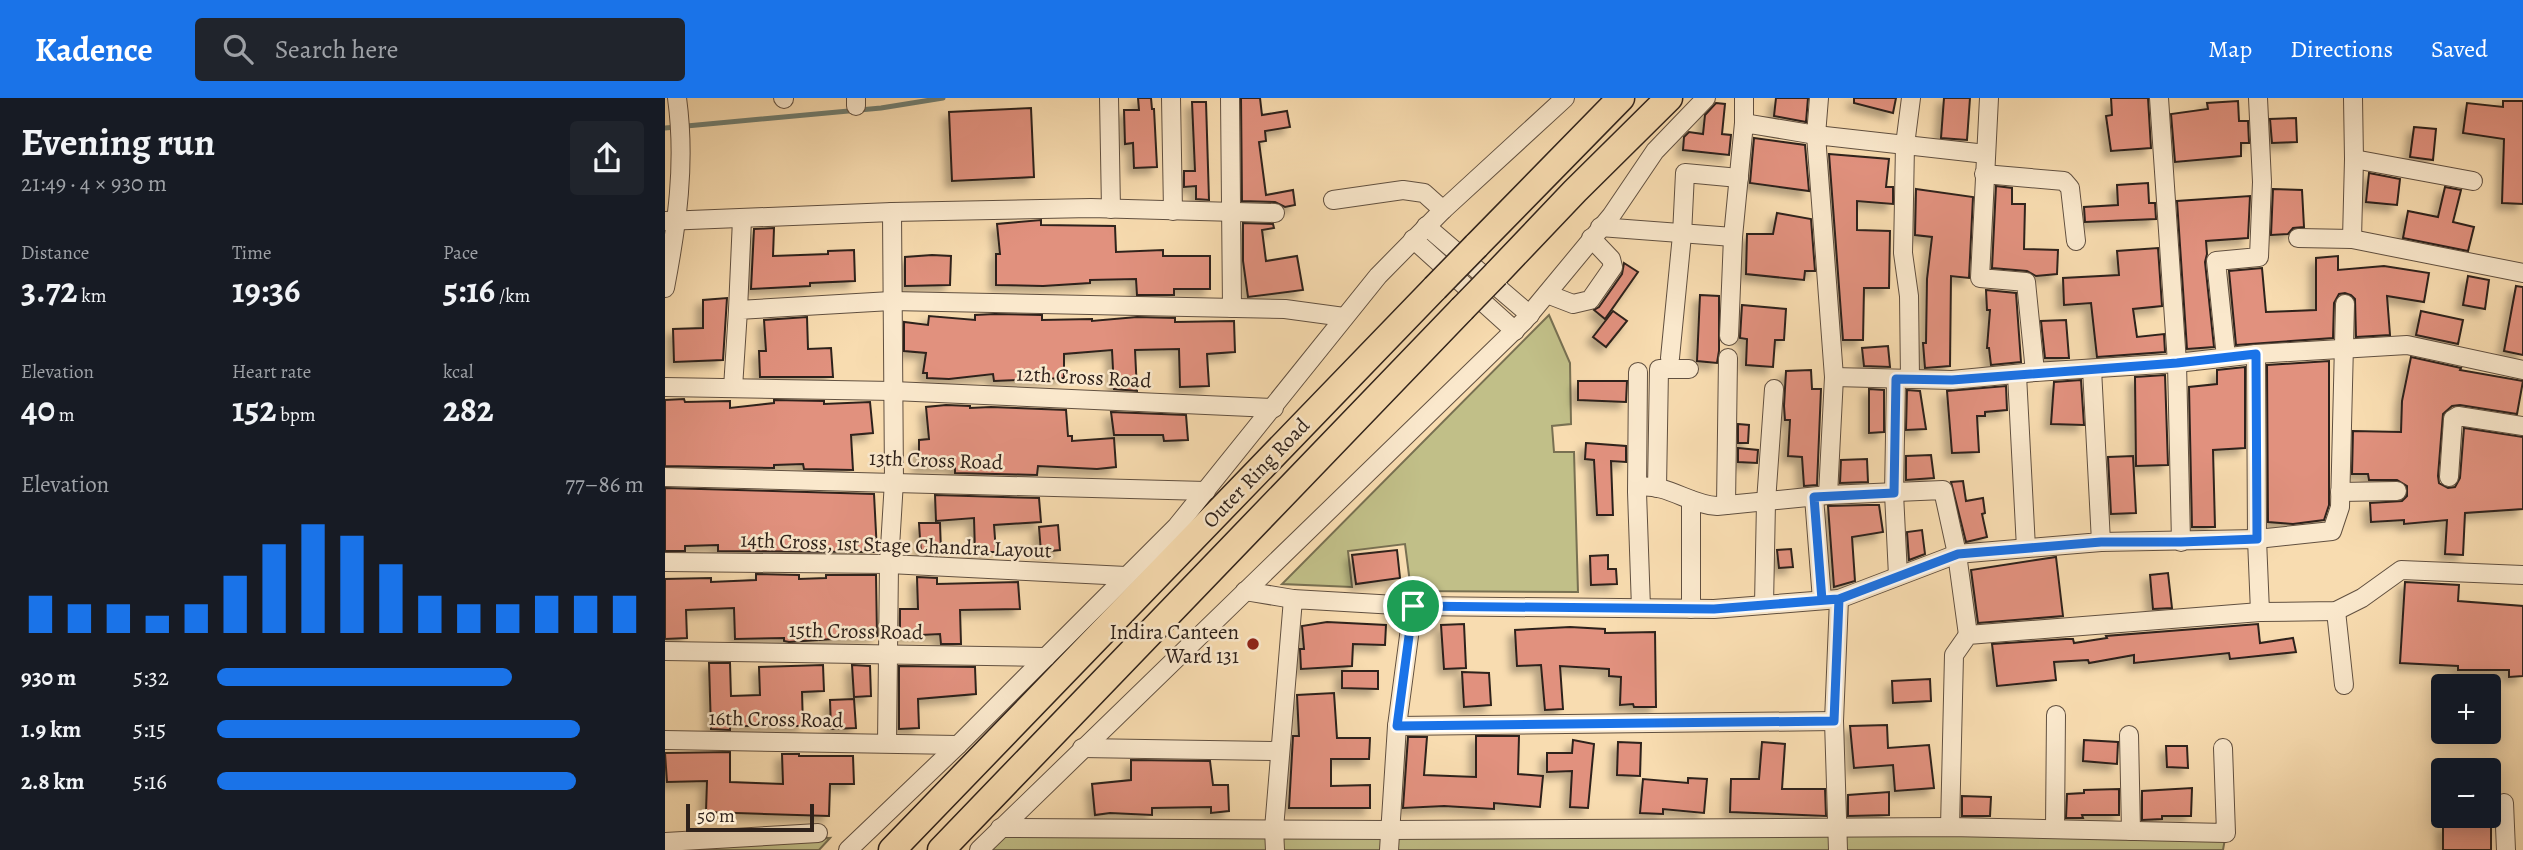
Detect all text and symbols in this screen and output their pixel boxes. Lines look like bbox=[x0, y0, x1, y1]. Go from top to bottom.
search box bbox=[195, 18, 685, 81]
text: Kadence bbox=[35, 27, 153, 72]
icon: search bbox=[219, 30, 257, 68]
text: Search here bbox=[275, 32, 398, 67]
text: Map bbox=[2208, 33, 2252, 65]
text: Directions bbox=[2290, 33, 2393, 65]
text: Saved bbox=[2431, 33, 2488, 65]
text: Evening run bbox=[21, 116, 215, 168]
button: share bbox=[570, 121, 644, 195]
text: 21:49 · 4 × 930 m bbox=[21, 168, 167, 199]
text: Distance bbox=[21, 240, 89, 266]
text: Time bbox=[232, 240, 271, 266]
text: Pace bbox=[443, 240, 478, 266]
text: 3.72 bbox=[21, 266, 78, 314]
text: 19:36 bbox=[232, 266, 300, 314]
text: 5:16 bbox=[443, 266, 495, 314]
text: km bbox=[78, 283, 107, 309]
text: /km bbox=[495, 283, 530, 309]
text: Elevation bbox=[21, 359, 94, 385]
text: Heart rate bbox=[232, 359, 311, 385]
text: kcal bbox=[443, 359, 473, 385]
street label: 12th Cross Road bbox=[1016, 359, 1153, 395]
text: 40 bbox=[21, 385, 55, 433]
text: 152 bbox=[232, 385, 276, 433]
text: 282 bbox=[443, 385, 494, 433]
text: m bbox=[55, 402, 75, 428]
text: bpm bbox=[276, 402, 316, 428]
street label: Outer Ring Road bbox=[1196, 411, 1316, 534]
street label: 13th Cross Road bbox=[869, 444, 1004, 476]
text: Elevation bbox=[21, 469, 109, 500]
text: 77–86 m bbox=[565, 469, 644, 500]
street label: 14th Cross, 1st Stage Chandra Layout bbox=[740, 526, 1052, 564]
pin bbox=[1383, 576, 1443, 636]
icon: arrive bbox=[1394, 587, 1432, 625]
street label: 15th Cross Road bbox=[789, 616, 924, 646]
place label: Indira Canteen Ward 131 bbox=[1109, 618, 1239, 670]
marker: Indira Canteen Ward 131 bbox=[1245, 636, 1261, 652]
text: 930 m bbox=[21, 662, 76, 693]
text: 5:32 bbox=[133, 662, 169, 693]
map controls bbox=[2431, 674, 2501, 828]
button: + bbox=[2431, 674, 2501, 744]
street label: 16th Cross Road bbox=[708, 704, 844, 734]
text: 1.9 km bbox=[21, 714, 81, 745]
text: 5:15 bbox=[133, 714, 166, 745]
button: − bbox=[2431, 758, 2501, 828]
text: 2.8 km bbox=[21, 766, 85, 797]
text: 5:16 bbox=[133, 766, 167, 797]
scale bar bbox=[686, 801, 814, 833]
text: 50 m bbox=[697, 803, 735, 829]

